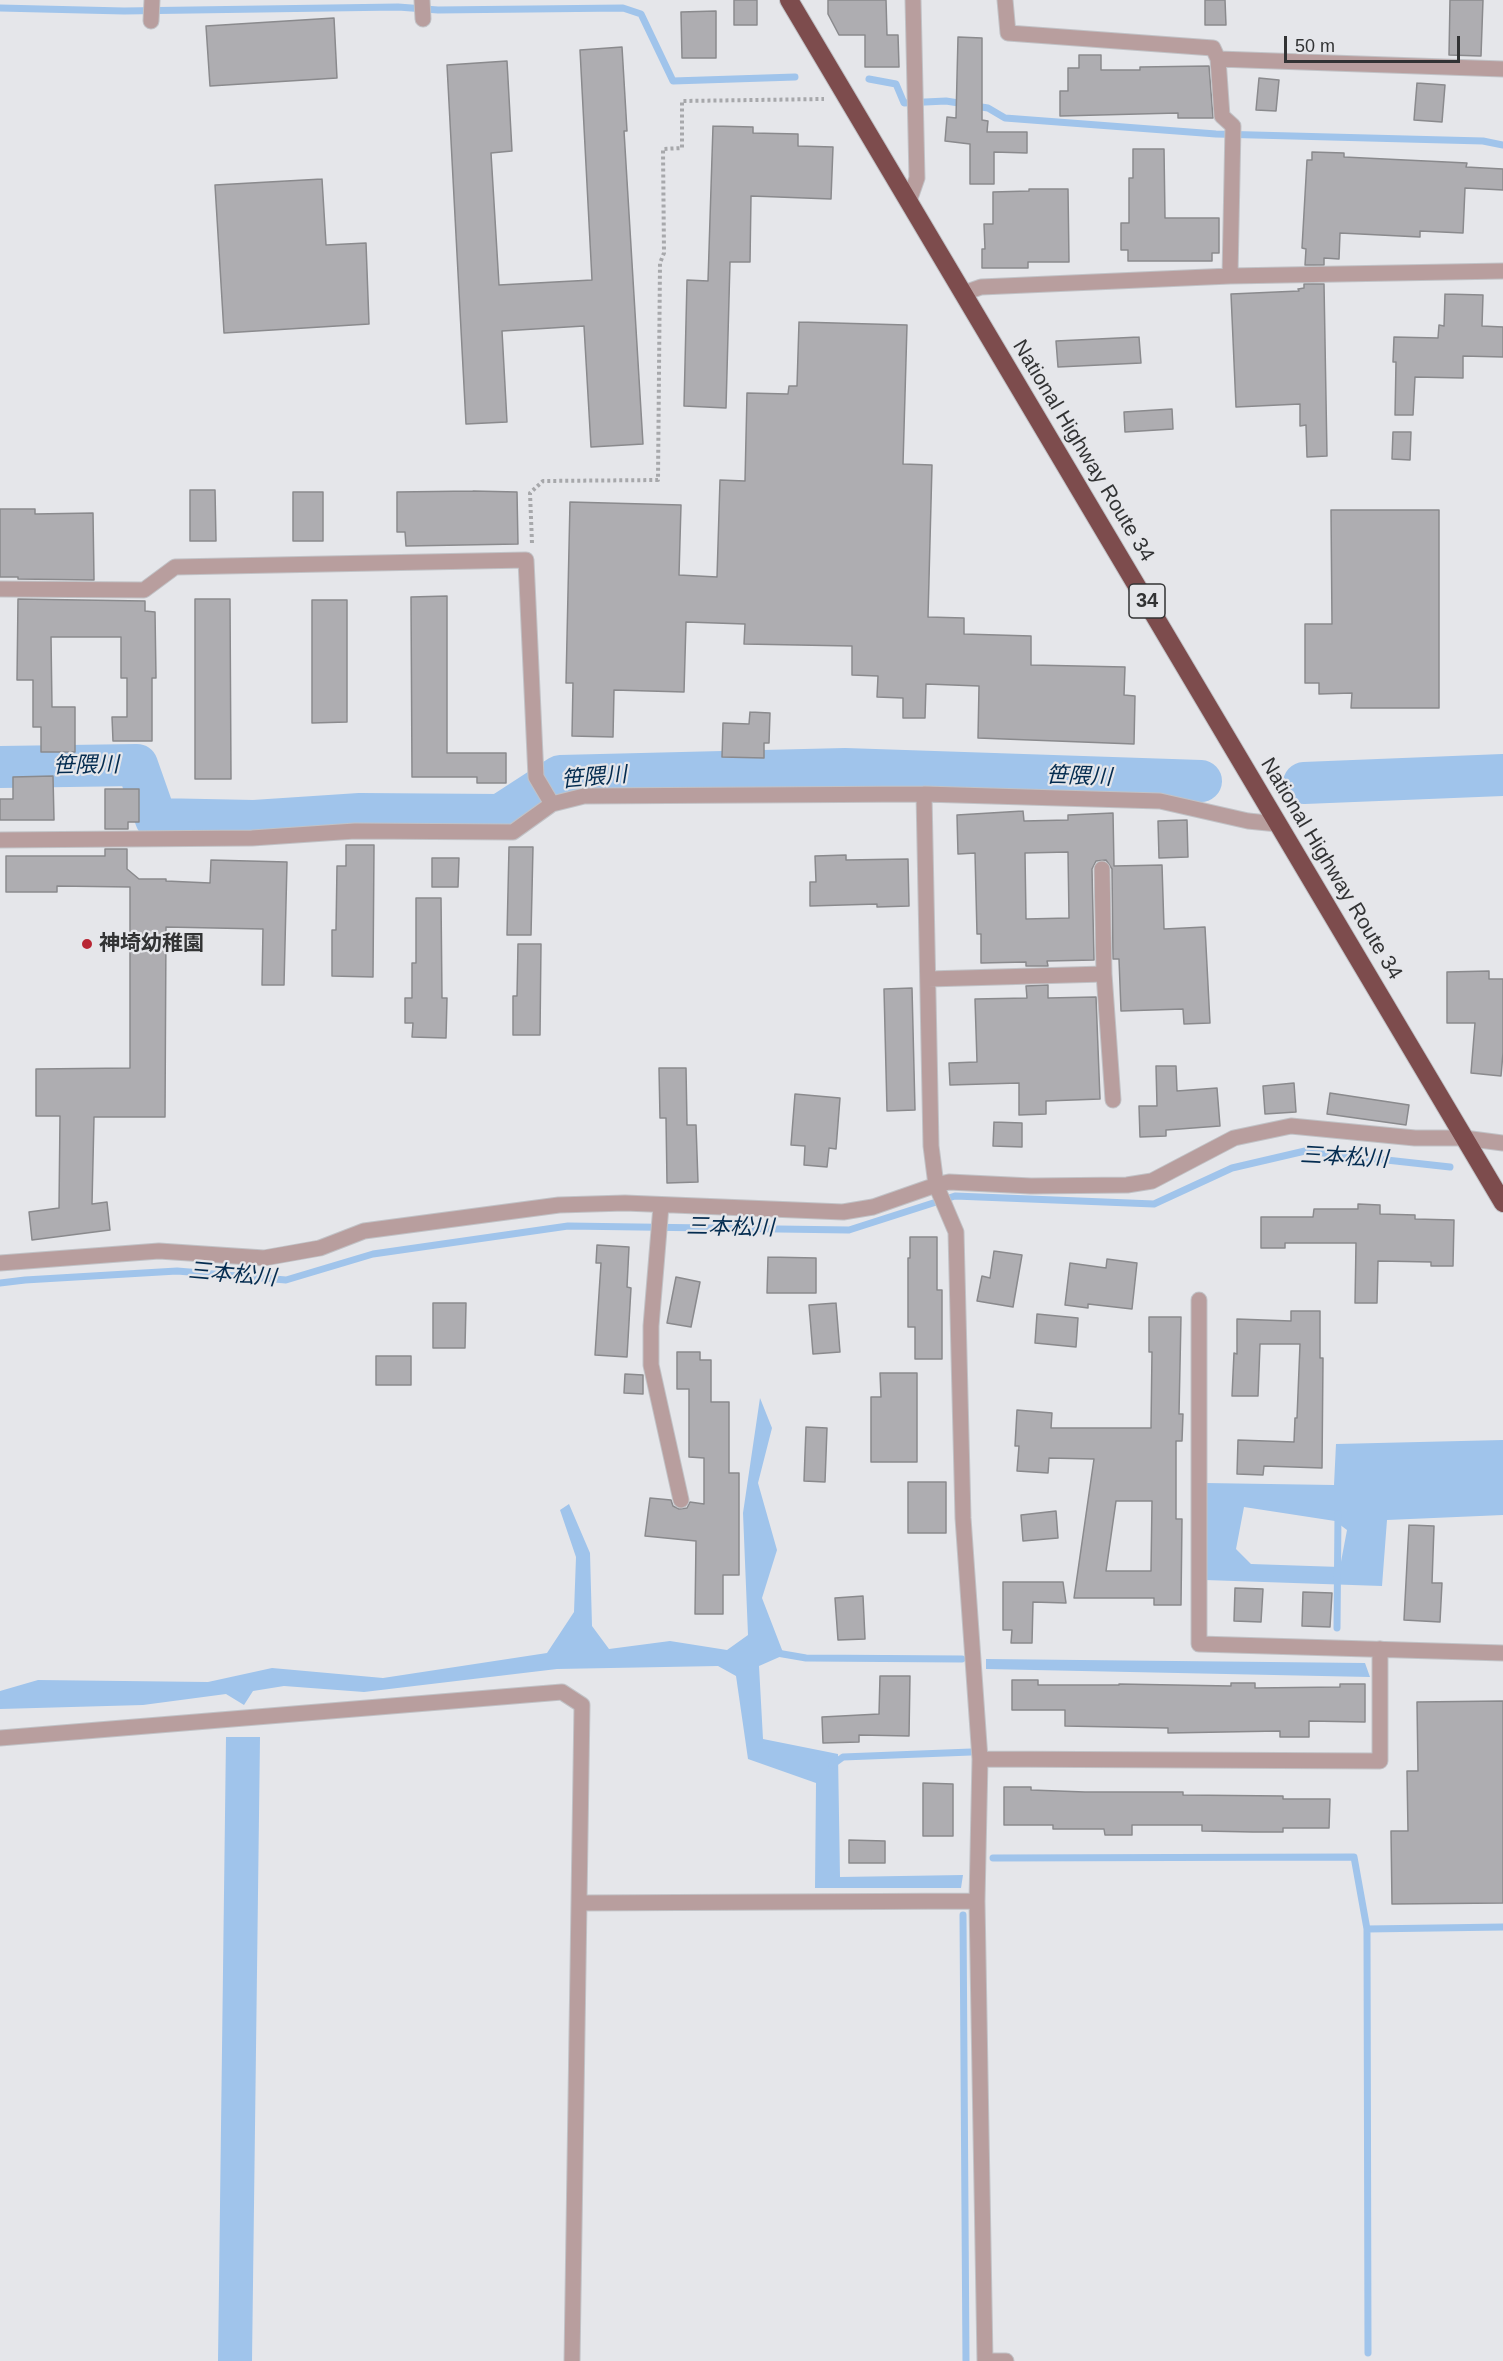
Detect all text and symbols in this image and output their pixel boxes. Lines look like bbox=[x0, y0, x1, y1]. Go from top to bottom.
scale bar bbox=[1287, 24, 1462, 62]
text: 50 m bbox=[1295, 36, 1335, 56]
street label: National Highway Route 34 bbox=[1007, 335, 1159, 567]
road number: 34 bbox=[1129, 584, 1165, 618]
water label: 笹隈川 bbox=[53, 752, 119, 780]
street label: National Highway Route 34 bbox=[1255, 753, 1407, 985]
water label: 笹隈川 bbox=[560, 762, 628, 794]
water label: 笹隈川 bbox=[1046, 763, 1112, 791]
place label: 神埼幼稚園 bbox=[99, 931, 204, 957]
marker: 神埼幼稚園 bbox=[80, 937, 94, 951]
water label: 三本松川 bbox=[1299, 1143, 1389, 1173]
water label: 三本松川 bbox=[686, 1214, 774, 1242]
water label: 三本松川 bbox=[187, 1258, 277, 1292]

